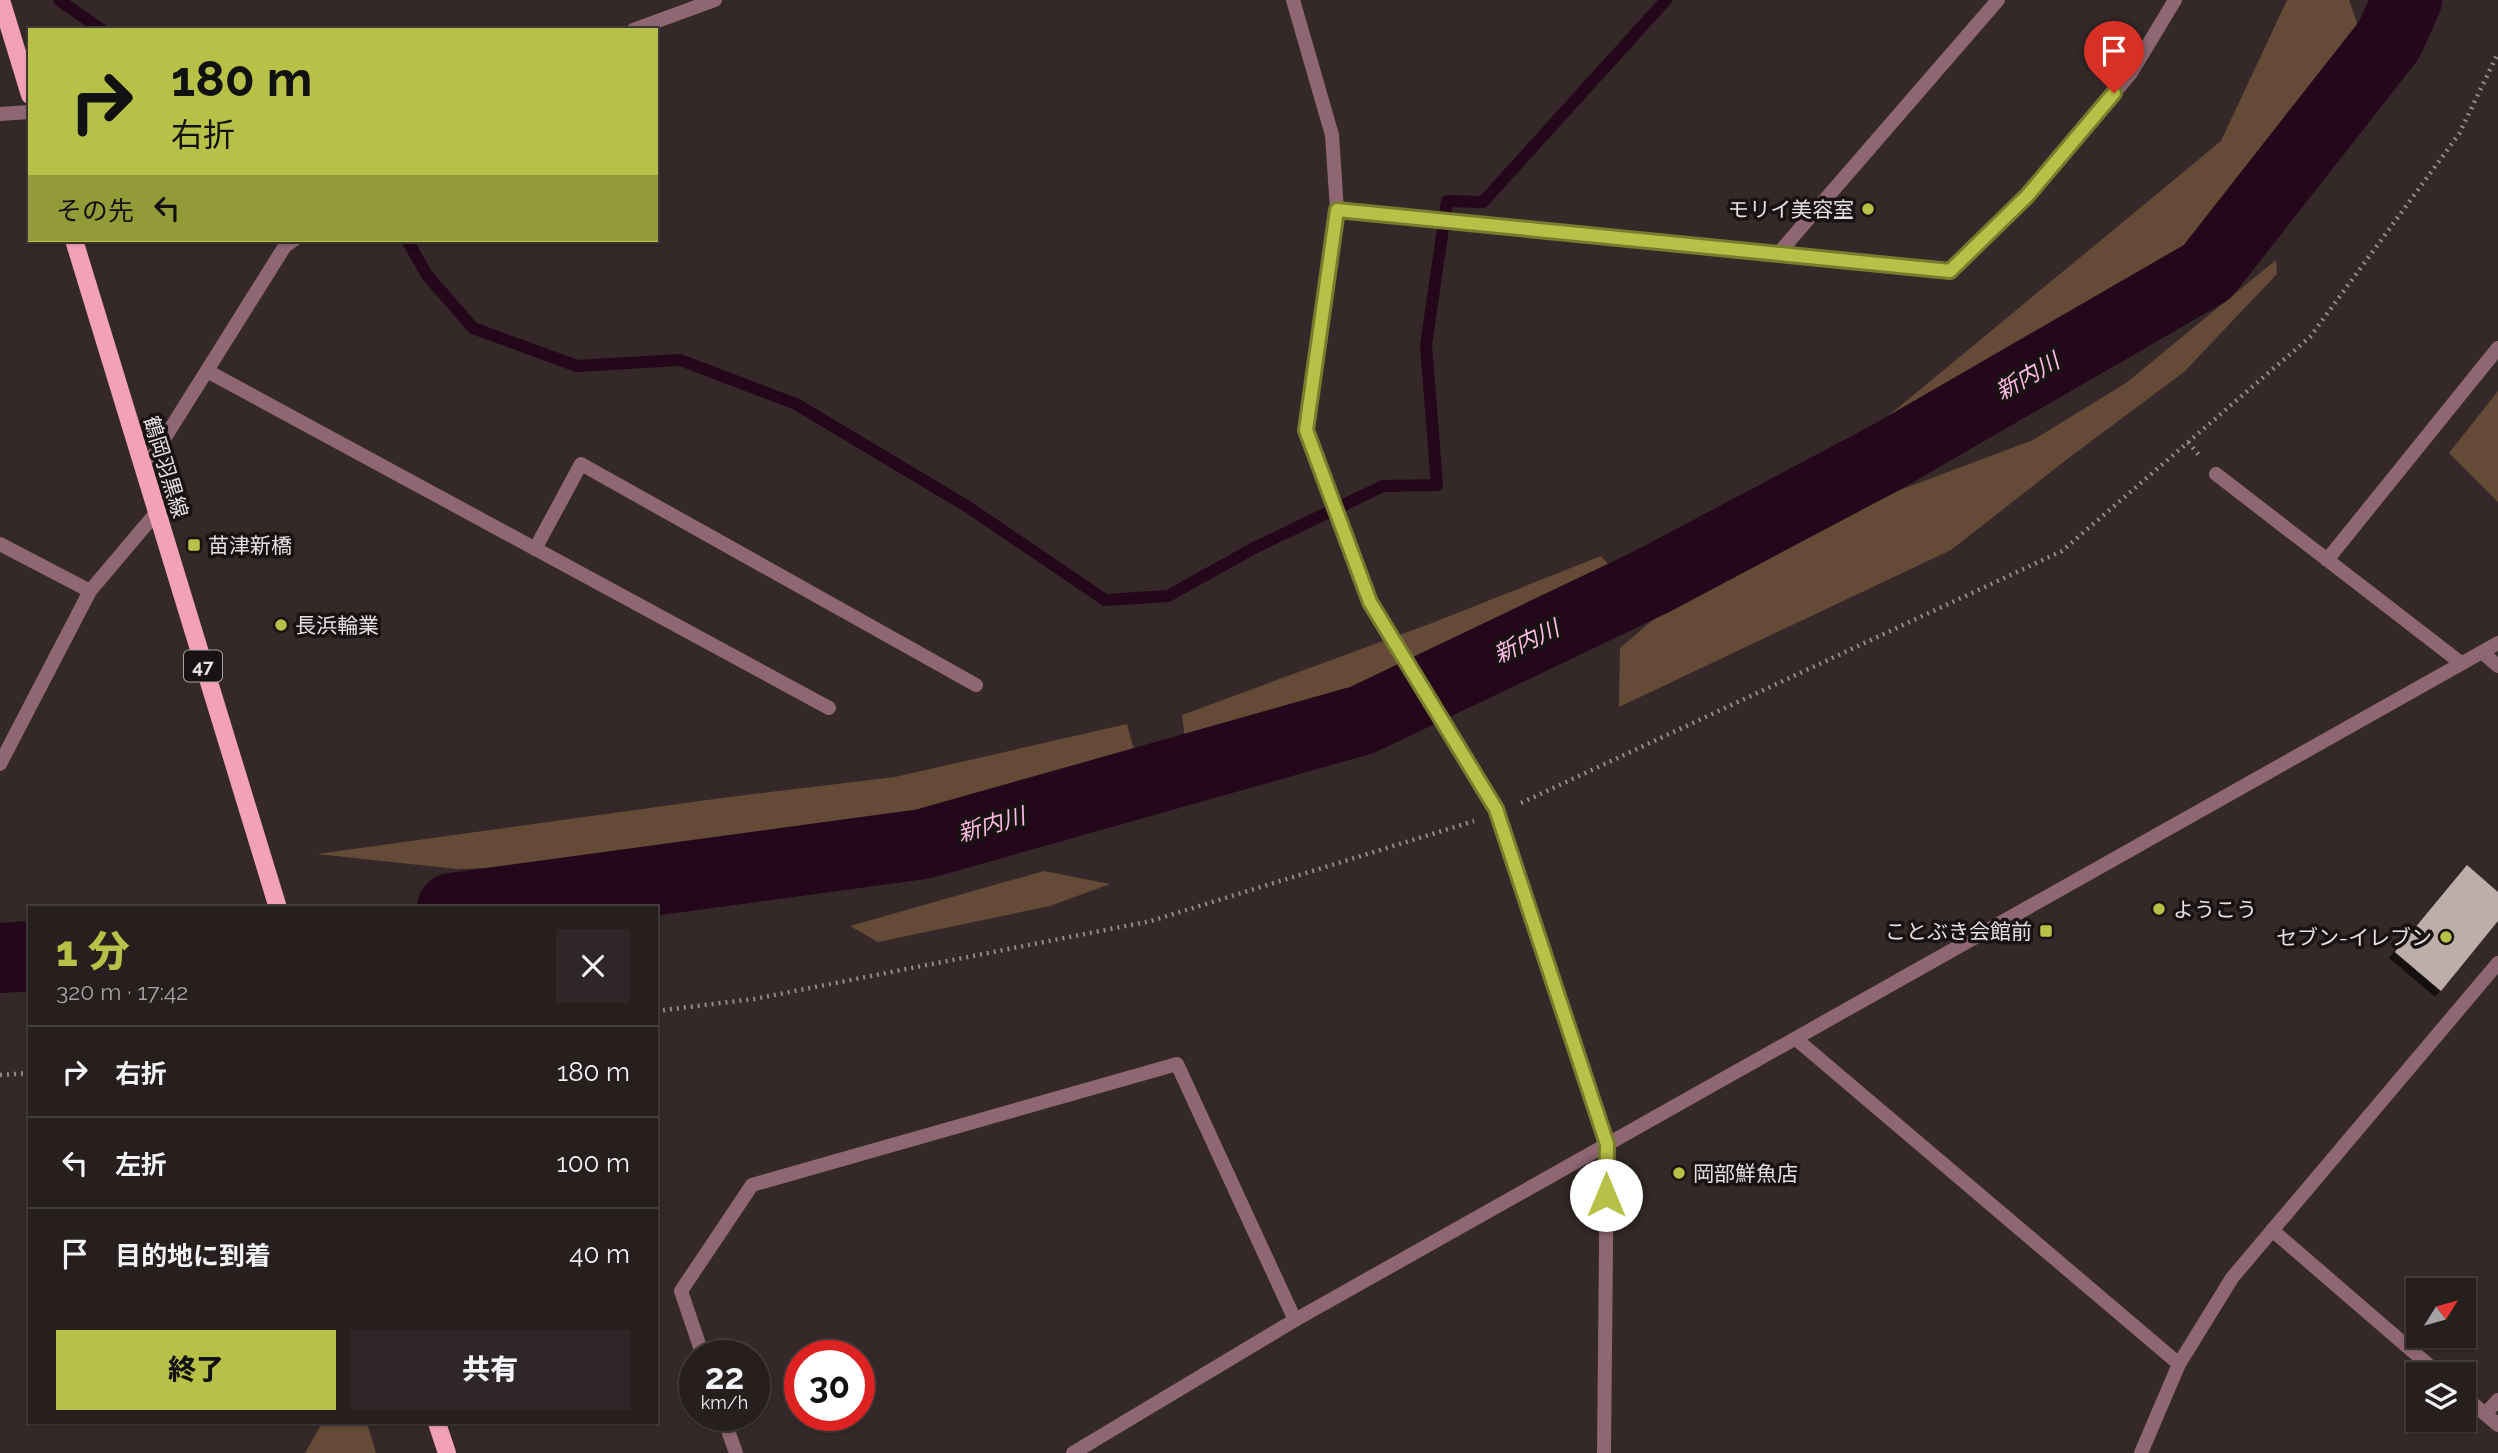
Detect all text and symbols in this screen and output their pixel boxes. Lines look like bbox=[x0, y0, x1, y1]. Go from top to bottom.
pin bbox=[2084, 21, 2144, 93]
icon: arrive bbox=[2095, 32, 2133, 70]
text: 180 m bbox=[171, 50, 312, 107]
icon: right bbox=[56, 56, 147, 147]
text: 右折 bbox=[171, 116, 235, 153]
icon: left bbox=[148, 189, 186, 227]
text: その先 bbox=[56, 196, 134, 226]
place label: モリイ美容室 bbox=[1728, 197, 1854, 222]
marker: モリイ美容室 bbox=[1860, 201, 1876, 217]
water label: 新内川 bbox=[1990, 346, 2066, 405]
street label: 鶴岡羽黒線 bbox=[139, 413, 193, 521]
place label: 苗津新橋 bbox=[208, 533, 292, 558]
marker: 苗津新橋 bbox=[186, 537, 202, 553]
place label: 長浜輪業 bbox=[295, 613, 379, 638]
water label: 新内川 bbox=[1489, 613, 1566, 668]
marker: 長浜輪業 bbox=[273, 617, 289, 633]
road number: 47 bbox=[184, 650, 222, 681]
water label: 新内川 bbox=[954, 801, 1031, 846]
place label: ようこう bbox=[2173, 897, 2257, 922]
marker: ようこう bbox=[2151, 901, 2167, 917]
place label: ことぶき会館前 bbox=[1885, 919, 2032, 944]
marker: ことぶき会館前 bbox=[2038, 923, 2054, 939]
place label: セブン-イレブン bbox=[2276, 925, 2432, 950]
text: 1 分 bbox=[56, 927, 130, 976]
button: close bbox=[556, 929, 630, 1003]
marker: セブン-イレブン bbox=[2438, 929, 2454, 945]
text: 320 m · 17:42 bbox=[56, 978, 188, 1005]
icon: right bbox=[56, 1053, 94, 1091]
text: 180 m bbox=[557, 1057, 630, 1087]
text: 右折 bbox=[115, 1059, 167, 1089]
icon: left bbox=[56, 1144, 94, 1182]
text: 100 m bbox=[557, 1148, 630, 1178]
text: 左折 bbox=[115, 1150, 167, 1180]
position arrow bbox=[1569, 1158, 1643, 1232]
place label: 岡部鮮魚店 bbox=[1693, 1161, 1798, 1186]
marker: 岡部鮮魚店 bbox=[1671, 1165, 1687, 1181]
icon: arrive bbox=[56, 1235, 94, 1273]
text: 40 m bbox=[569, 1239, 630, 1269]
text: 目的地に到着 bbox=[115, 1241, 271, 1271]
north arrow bbox=[2406, 1278, 2476, 1348]
map controls bbox=[2406, 1278, 2476, 1432]
button: 終了 bbox=[56, 1330, 336, 1410]
button: 共有 bbox=[350, 1330, 630, 1410]
speed limit sign: 30 bbox=[784, 1340, 875, 1431]
text: 22 bbox=[705, 1356, 744, 1397]
button: layers bbox=[2406, 1362, 2476, 1432]
text: km/h bbox=[701, 1392, 748, 1413]

